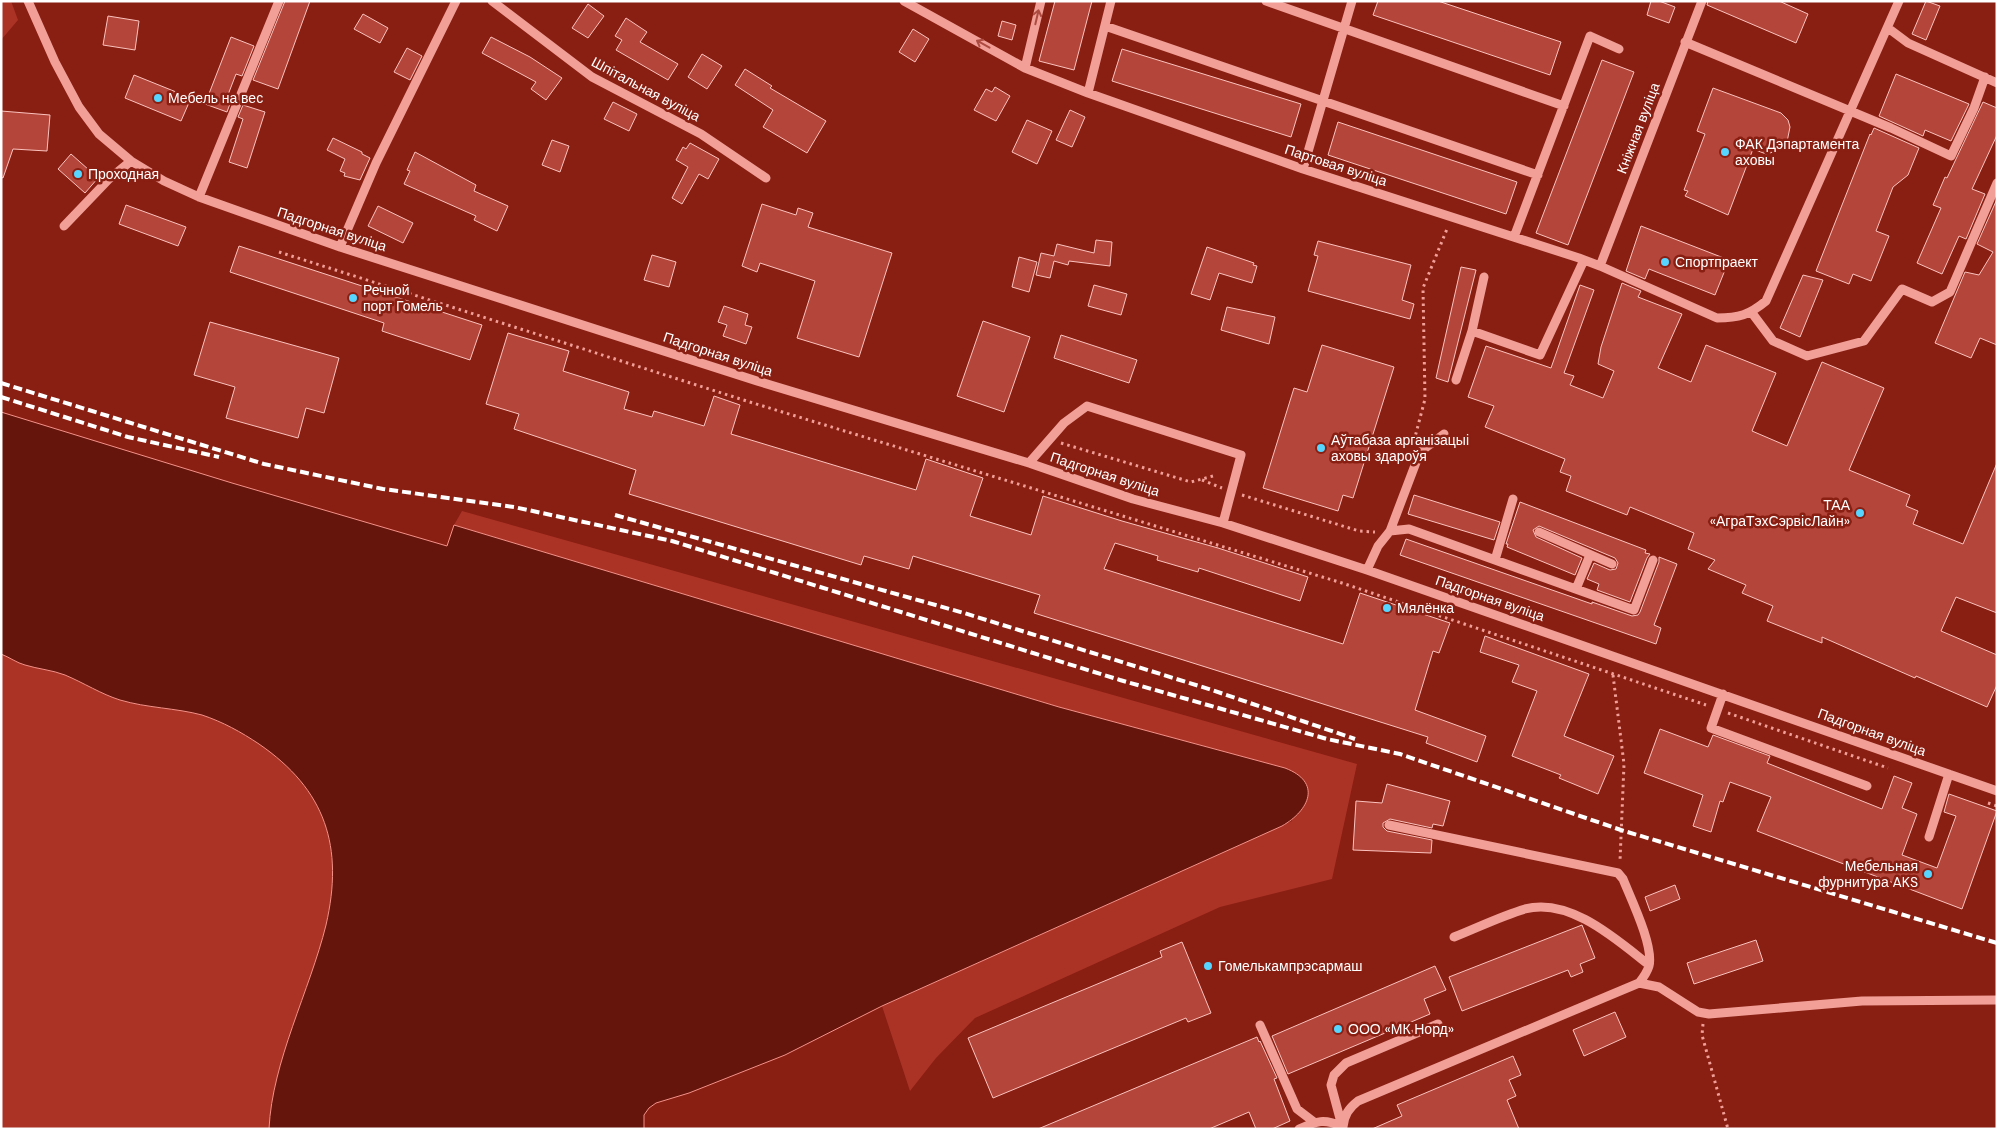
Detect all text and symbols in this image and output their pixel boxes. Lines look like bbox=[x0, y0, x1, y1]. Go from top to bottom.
one-way arrow bbox=[1033, 10, 1042, 26]
one-way arrow bbox=[976, 39, 991, 48]
street label: Шпітальная вуліца bbox=[588, 53, 704, 125]
street label: Кніжная вуліца bbox=[1612, 80, 1664, 176]
place label: Мебель на вес bbox=[168, 89, 263, 107]
marker: Мебель на вес bbox=[152, 92, 164, 104]
place label: ФАК Дэпартамента аховы bbox=[1735, 135, 1859, 169]
street label: Партовая вуліца bbox=[1283, 140, 1390, 190]
marker: ФАК Дэпартамента аховы bbox=[1719, 146, 1731, 158]
place label: Проходная bbox=[88, 165, 159, 183]
marker: Проходная bbox=[72, 168, 84, 180]
street label: Падгорная вуліца bbox=[275, 203, 389, 255]
place label: Спортпраект bbox=[1675, 253, 1759, 271]
marker: Спортпраект bbox=[1659, 256, 1671, 268]
place label: Речной порт Гомель bbox=[363, 281, 443, 315]
marker: Речной порт Гомель bbox=[347, 292, 359, 304]
street label: Падгорная вуліца bbox=[661, 328, 775, 380]
place label: Аўтабаза арганізацыі аховы здароўя bbox=[1331, 431, 1469, 465]
marker: Аўтабаза арганізацыі аховы здароўя bbox=[1315, 442, 1327, 454]
street label: Падгорная вуліца bbox=[1048, 448, 1162, 500]
place label: ТАА «АграТэхСэрвісЛайн» bbox=[1710, 496, 1851, 530]
marker: ТАА «АграТэхСэрвісЛайн» bbox=[1854, 507, 1866, 519]
street label: Падгорная вуліца bbox=[1433, 571, 1547, 625]
place label: Мялёнка bbox=[1397, 599, 1454, 617]
marker: Мялёнка bbox=[1381, 602, 1393, 614]
street label: Падгорная вуліца bbox=[1815, 704, 1929, 760]
place label: Мебельная фурнитура AKS bbox=[1818, 857, 1918, 891]
marker: Мебельная фурнитура AKS bbox=[1922, 868, 1934, 880]
place label: Гомелькампрэсармаш bbox=[1218, 957, 1362, 975]
marker: Гомелькампрэсармаш bbox=[1202, 960, 1214, 972]
place label: ООО «МК Норд» bbox=[1348, 1020, 1454, 1038]
marker: ООО «МК Норд» bbox=[1332, 1023, 1344, 1035]

